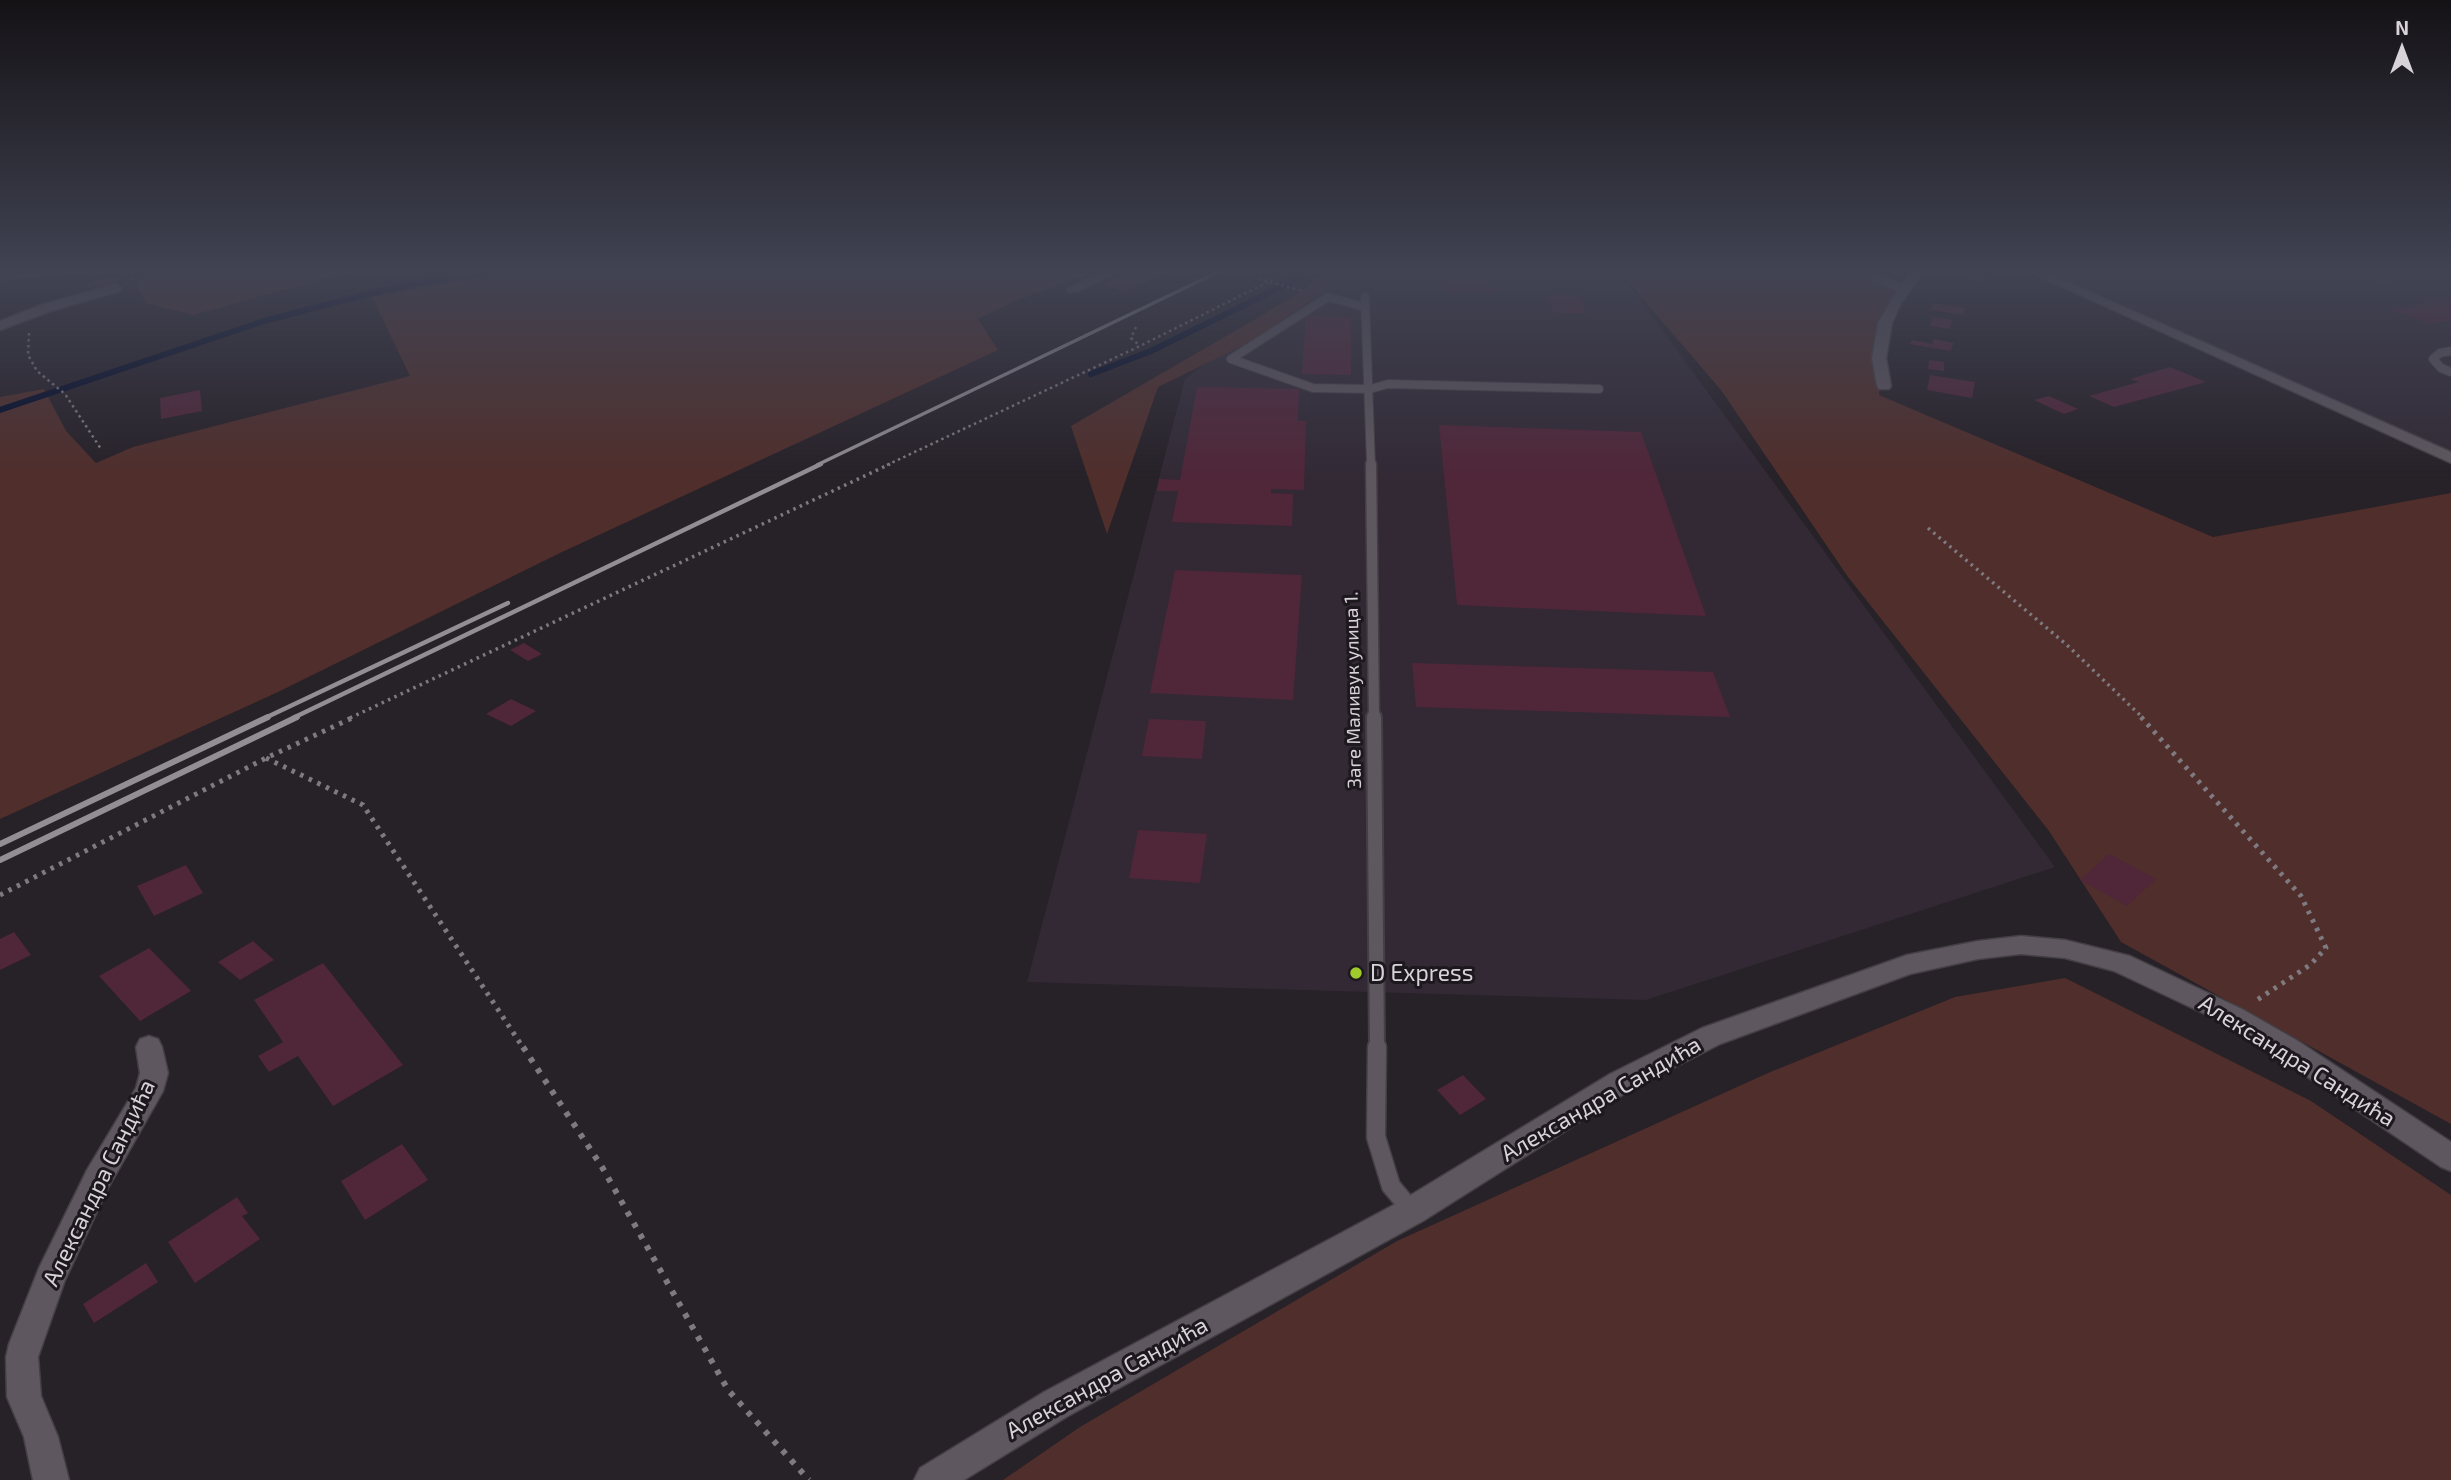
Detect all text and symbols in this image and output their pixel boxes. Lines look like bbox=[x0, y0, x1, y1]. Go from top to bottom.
north arrow bbox=[2367, 14, 2437, 84]
text: N bbox=[2395, 16, 2409, 39]
street label: Заге Маливук улица 1. bbox=[1340, 591, 1366, 789]
place label: D Express bbox=[1370, 959, 1473, 987]
marker: D Express bbox=[1348, 965, 1364, 981]
street label: Александра Сандића bbox=[2194, 989, 2400, 1133]
street label: Александра Сандића bbox=[1496, 1030, 1706, 1168]
street label: Александра Сандића bbox=[37, 1075, 161, 1291]
street label: Александра Сандића bbox=[1001, 1311, 1213, 1445]

